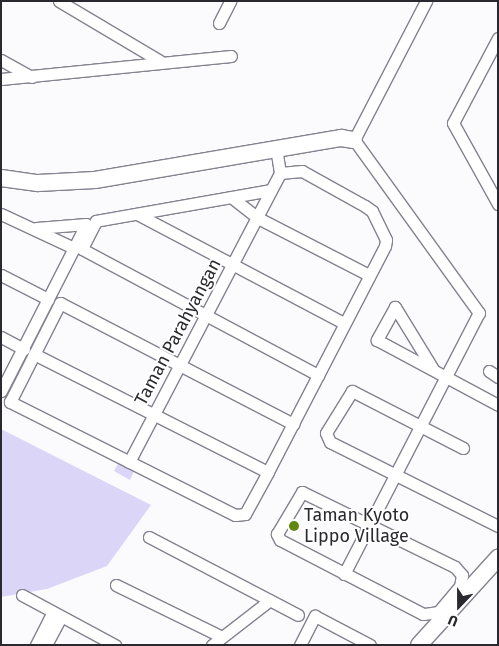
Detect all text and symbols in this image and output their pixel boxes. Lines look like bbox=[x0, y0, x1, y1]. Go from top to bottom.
street label: Taman Parahyangan bbox=[130, 255, 226, 409]
place label: Taman Kyoto Lippo Village bbox=[304, 505, 409, 548]
marker: Taman Kyoto Lippo Village bbox=[288, 520, 300, 532]
north arrow bbox=[434, 581, 484, 631]
text: U bbox=[446, 611, 461, 630]

